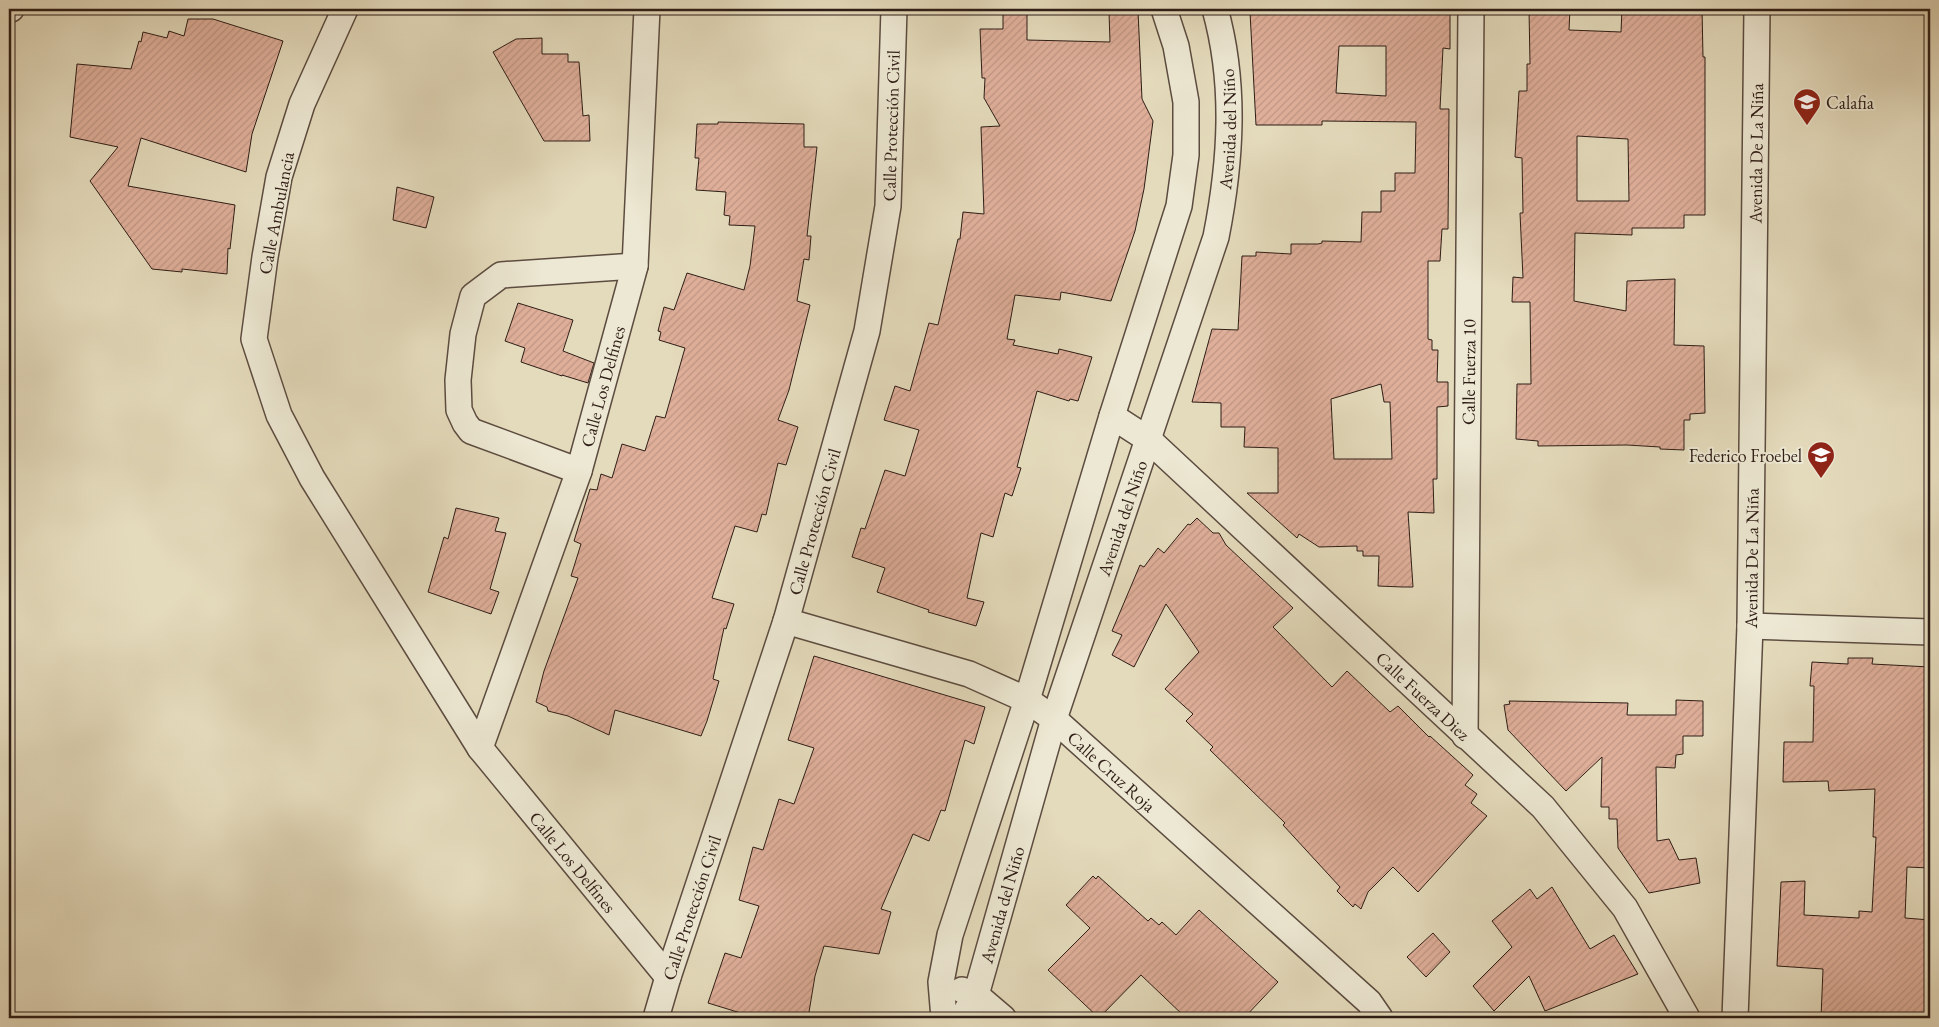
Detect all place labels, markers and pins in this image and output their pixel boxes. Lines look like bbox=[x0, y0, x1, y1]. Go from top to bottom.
school or university icon: Calafia bbox=[1792, 87, 1822, 126]
place label: Calafia bbox=[1826, 91, 1875, 114]
school or university icon: Federico Froebel bbox=[1806, 440, 1836, 479]
place label: Federico Froebel bbox=[1689, 444, 1802, 467]

